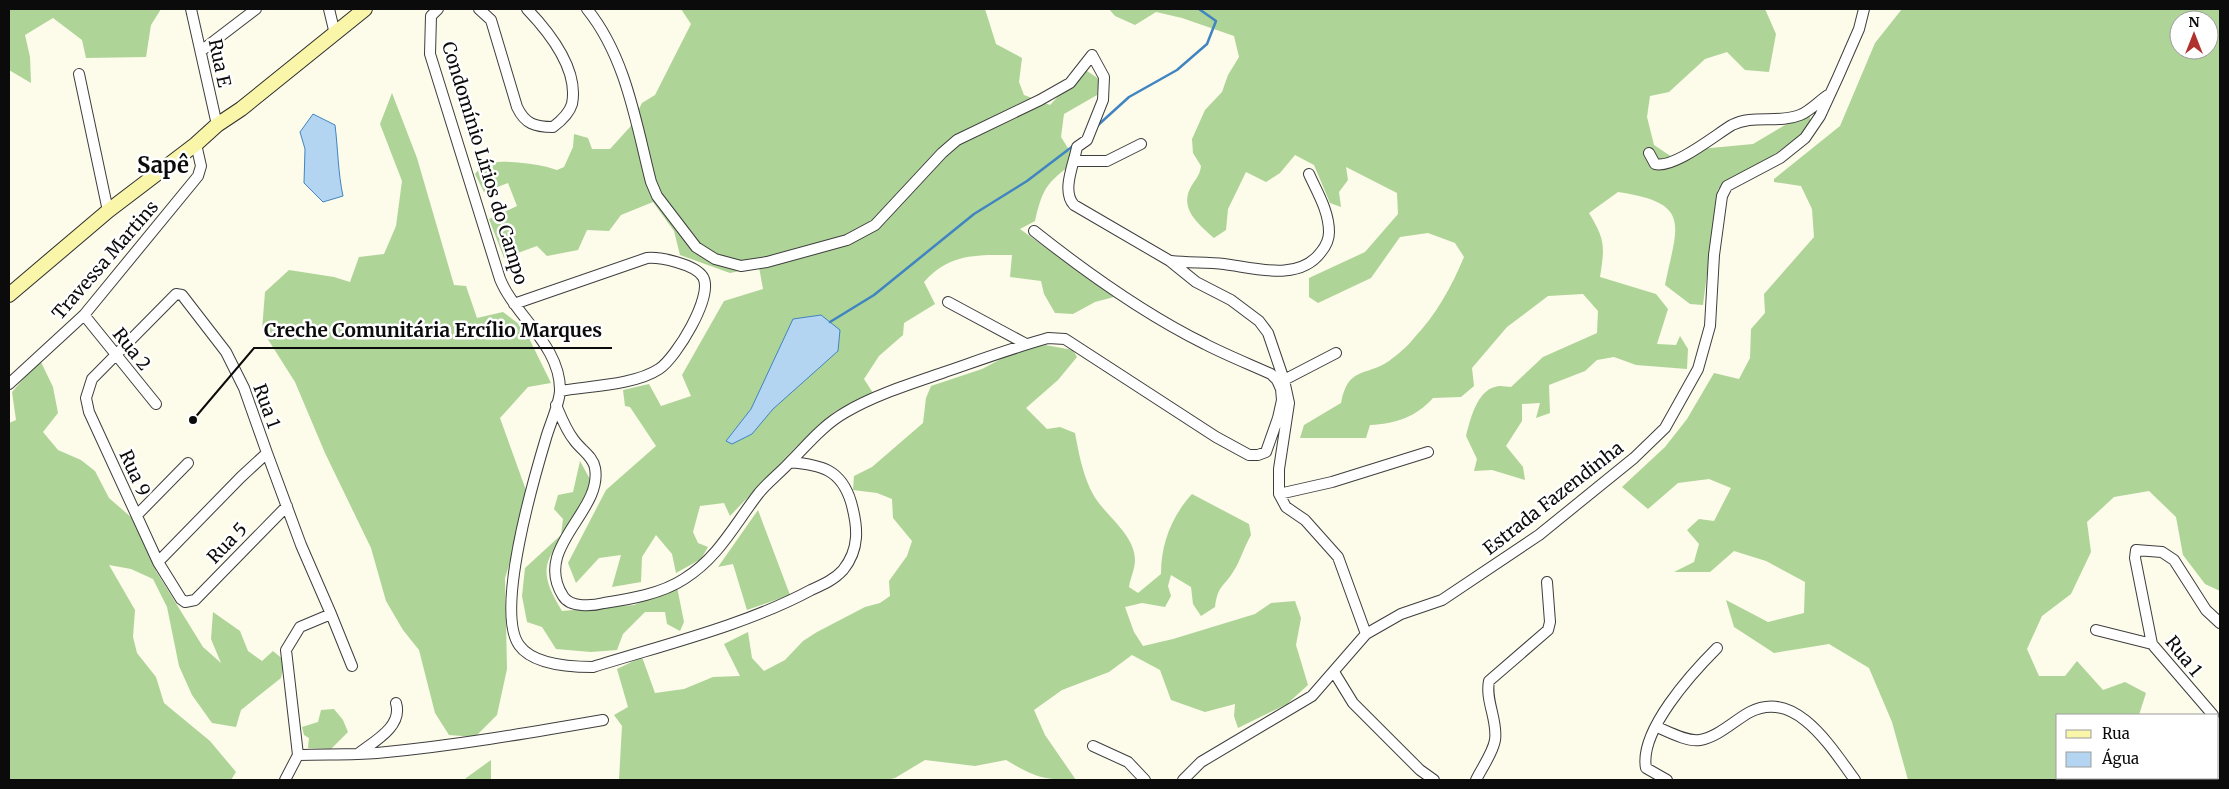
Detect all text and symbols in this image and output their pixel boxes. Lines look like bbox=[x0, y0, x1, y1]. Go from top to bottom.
north arrow bbox=[2169, 10, 2219, 60]
text: N bbox=[2188, 13, 2200, 31]
street label: Rua E bbox=[204, 37, 236, 90]
street label: Condomínio Lírios do Campo bbox=[437, 39, 533, 287]
district label: Sapê bbox=[137, 151, 189, 179]
street label: Travessa Martins bbox=[47, 195, 163, 324]
callout: Creche Comunitária Ercílio Marques bbox=[254, 314, 612, 348]
text: Creche Comunitária Ercílio Marques bbox=[264, 318, 602, 342]
street label: Rua 2 bbox=[108, 323, 156, 375]
street label: Rua 1 bbox=[248, 381, 286, 431]
street label: Estrada Fazendinha bbox=[1478, 436, 1628, 560]
street label: Rua 9 bbox=[114, 446, 156, 500]
street label: Rua 5 bbox=[202, 518, 252, 568]
street label: Rua 1 bbox=[2161, 631, 2207, 681]
legend bbox=[2056, 714, 2219, 779]
text: Rua bbox=[2102, 724, 2130, 743]
text: Água bbox=[2101, 748, 2139, 768]

